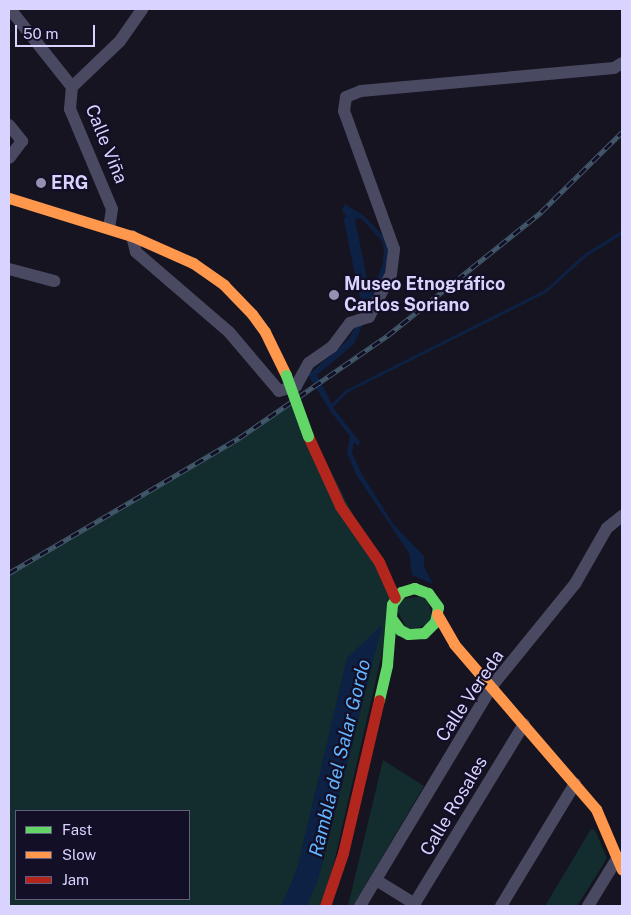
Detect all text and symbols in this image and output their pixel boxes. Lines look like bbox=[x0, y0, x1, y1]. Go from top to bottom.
scale bar bbox=[18, 15, 98, 47]
text: 50 m bbox=[23, 25, 58, 42]
street label: Calle Viña bbox=[80, 101, 132, 187]
place label: ERG bbox=[51, 172, 88, 194]
marker: ERG bbox=[35, 177, 47, 189]
place label: Museo Etnográfico Carlos Soriano bbox=[344, 274, 505, 316]
marker: Museo Etnográfico Carlos Soriano bbox=[328, 289, 340, 301]
street label: Calle Vereda bbox=[431, 646, 509, 746]
water label: Rambla del Salar Gordo bbox=[304, 657, 376, 859]
street label: Calle Rosales bbox=[416, 752, 492, 860]
legend bbox=[15, 810, 190, 900]
text: Fast bbox=[62, 821, 92, 838]
text: Slow bbox=[62, 846, 96, 863]
text: Jam bbox=[62, 871, 89, 888]

